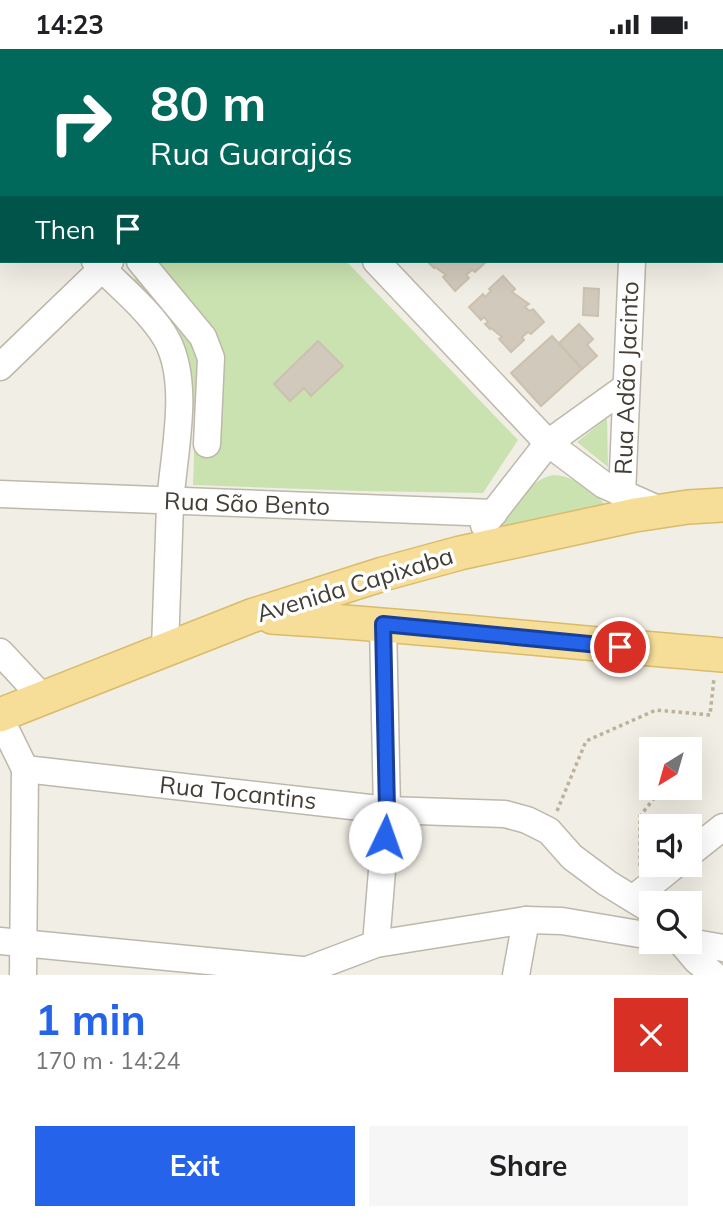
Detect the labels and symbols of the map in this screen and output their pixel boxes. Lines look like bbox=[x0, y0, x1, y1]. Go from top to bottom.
street label: Rua Adão Jacinto bbox=[608, 281, 644, 475]
street label: Rua São Bento bbox=[164, 485, 330, 521]
street label: Avenida Capixaba bbox=[253, 540, 457, 628]
pin bbox=[590, 617, 650, 677]
north arrow bbox=[639, 737, 702, 800]
street label: Rua Tocantins bbox=[158, 769, 318, 815]
position arrow bbox=[348, 800, 422, 874]

